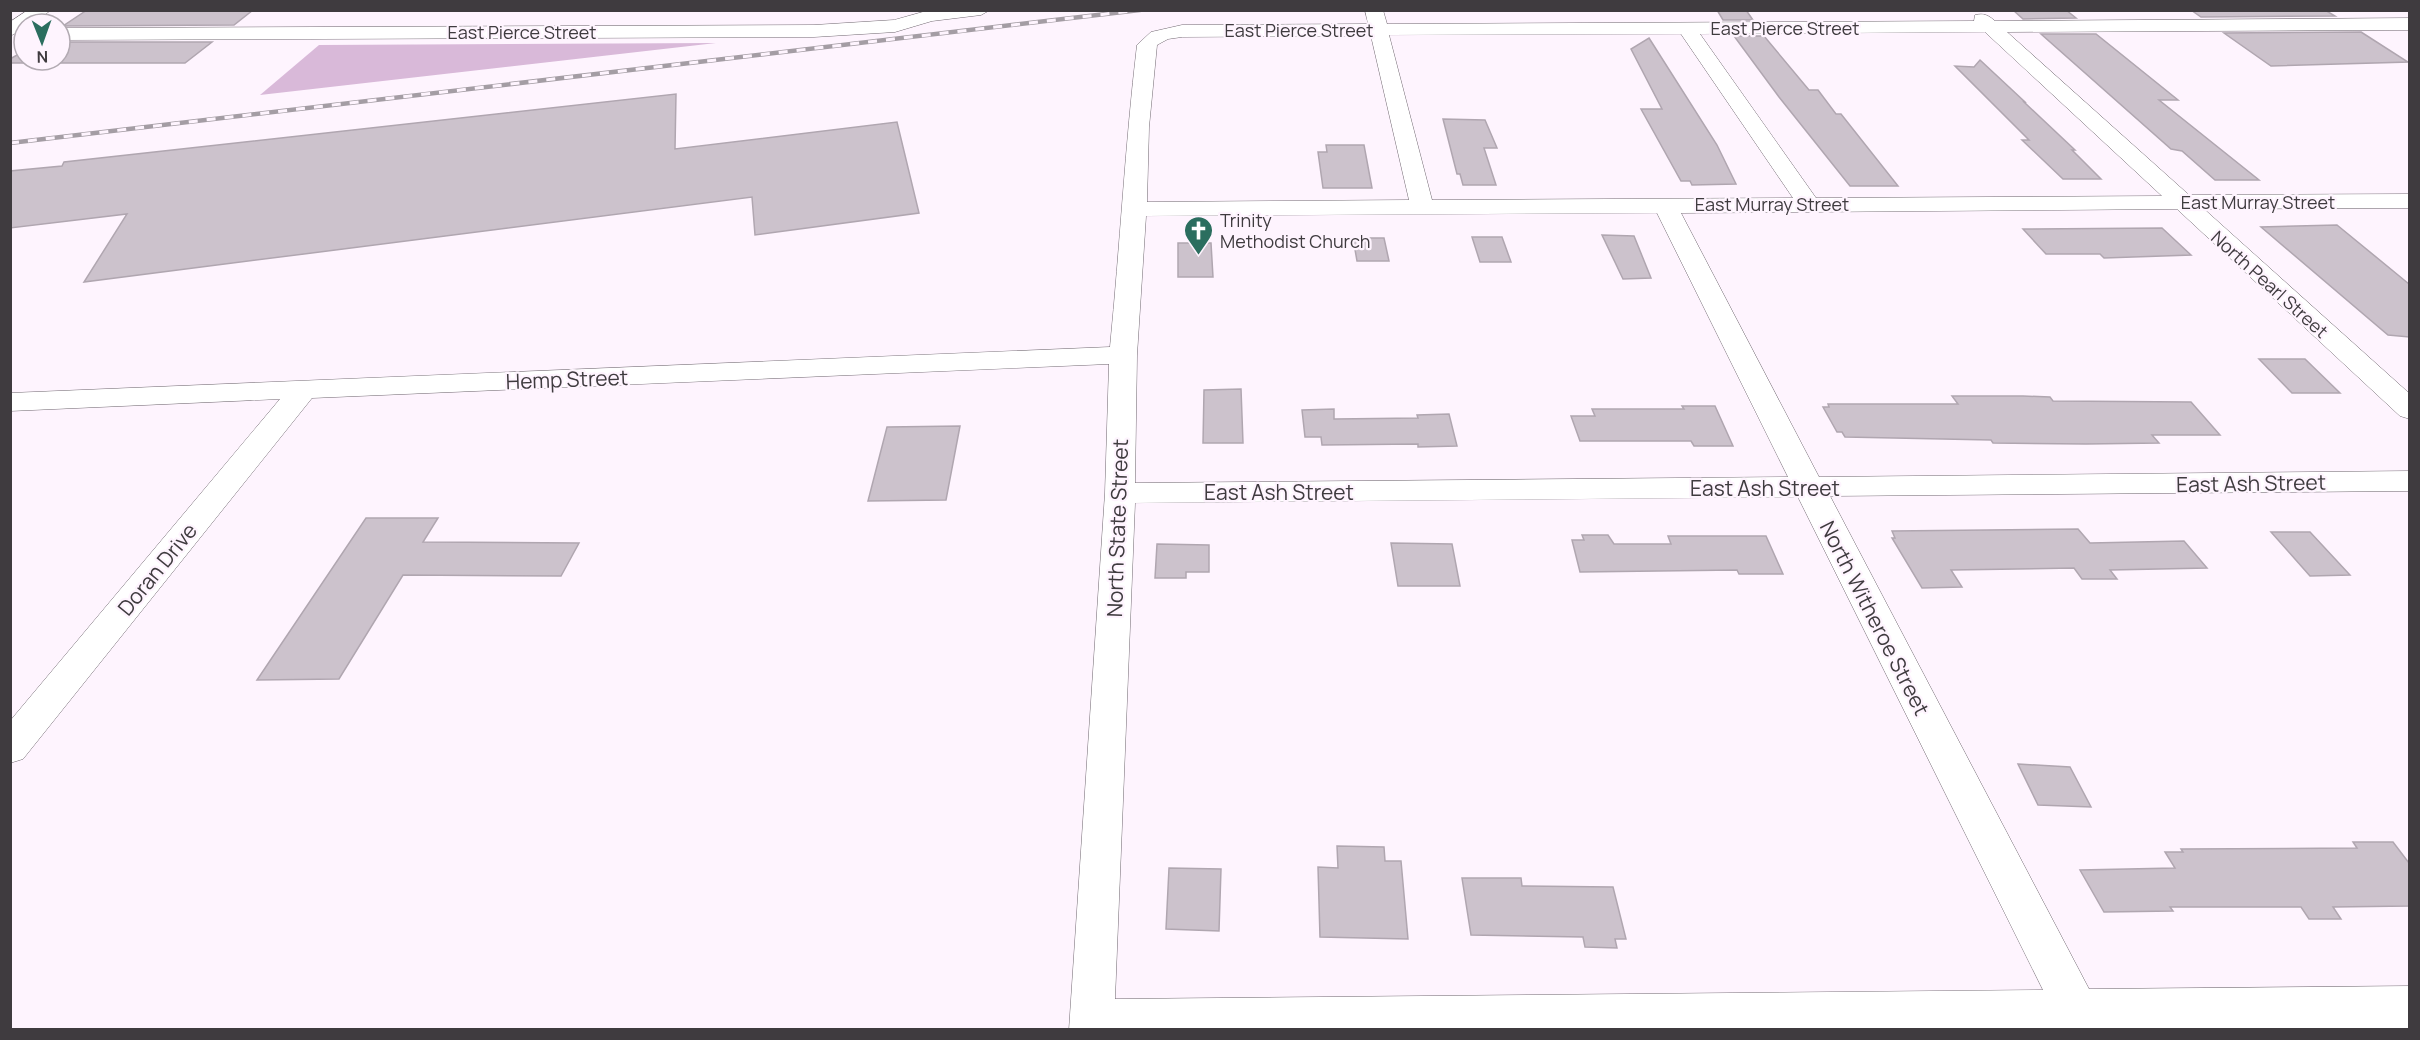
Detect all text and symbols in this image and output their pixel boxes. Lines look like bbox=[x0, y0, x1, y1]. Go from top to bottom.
north arrow bbox=[12, 12, 72, 72]
street label: East Pierce Street bbox=[1710, 16, 1860, 40]
street label: East Pierce Street bbox=[1224, 18, 1374, 42]
street label: East Pierce Street bbox=[447, 20, 597, 44]
text: N bbox=[36, 46, 48, 68]
street label: East Murray Street bbox=[2181, 190, 2335, 214]
street label: East Murray Street bbox=[1695, 192, 1849, 216]
place label: Trinity Methodist Church bbox=[1220, 208, 1371, 253]
church icon: Trinity Methodist Church bbox=[1183, 214, 1215, 256]
street label: North Pearl Street bbox=[2207, 225, 2333, 343]
street label: Hemp Street bbox=[505, 363, 629, 395]
street label: North State Street bbox=[1100, 438, 1134, 618]
street label: East Ash Street bbox=[2176, 468, 2326, 498]
street label: East Ash Street bbox=[1690, 474, 1840, 502]
street label: East Ash Street bbox=[1204, 478, 1354, 506]
street label: North Witheroe Street bbox=[1814, 516, 1936, 720]
street label: Doran Drive bbox=[111, 517, 203, 621]

